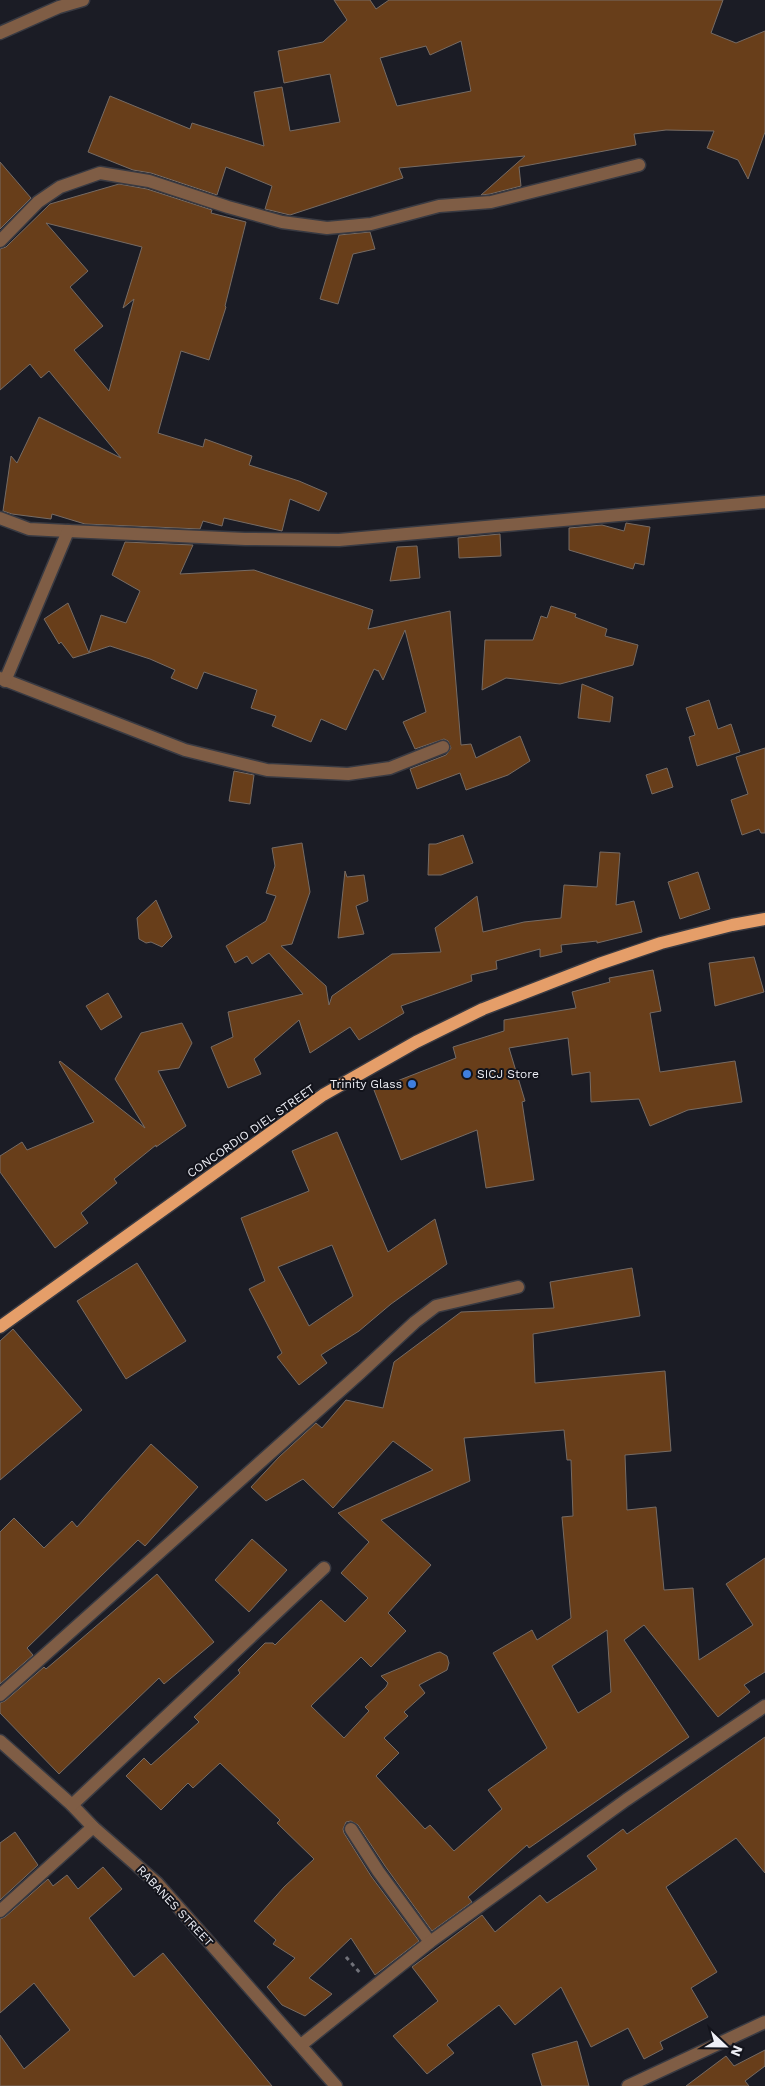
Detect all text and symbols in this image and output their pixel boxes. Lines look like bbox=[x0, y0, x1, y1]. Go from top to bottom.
place label: SICJ Store bbox=[477, 1067, 539, 1081]
marker: SICJ Store bbox=[461, 1068, 473, 1080]
place label: Trinity Glass bbox=[330, 1077, 402, 1091]
marker: Trinity Glass bbox=[406, 1078, 418, 1090]
street label: CONCORDIO DIEL STREET bbox=[185, 1082, 317, 1180]
street label: RABANES STREET bbox=[134, 1863, 216, 1949]
north arrow bbox=[700, 2021, 750, 2071]
text: N bbox=[728, 2043, 746, 2059]

